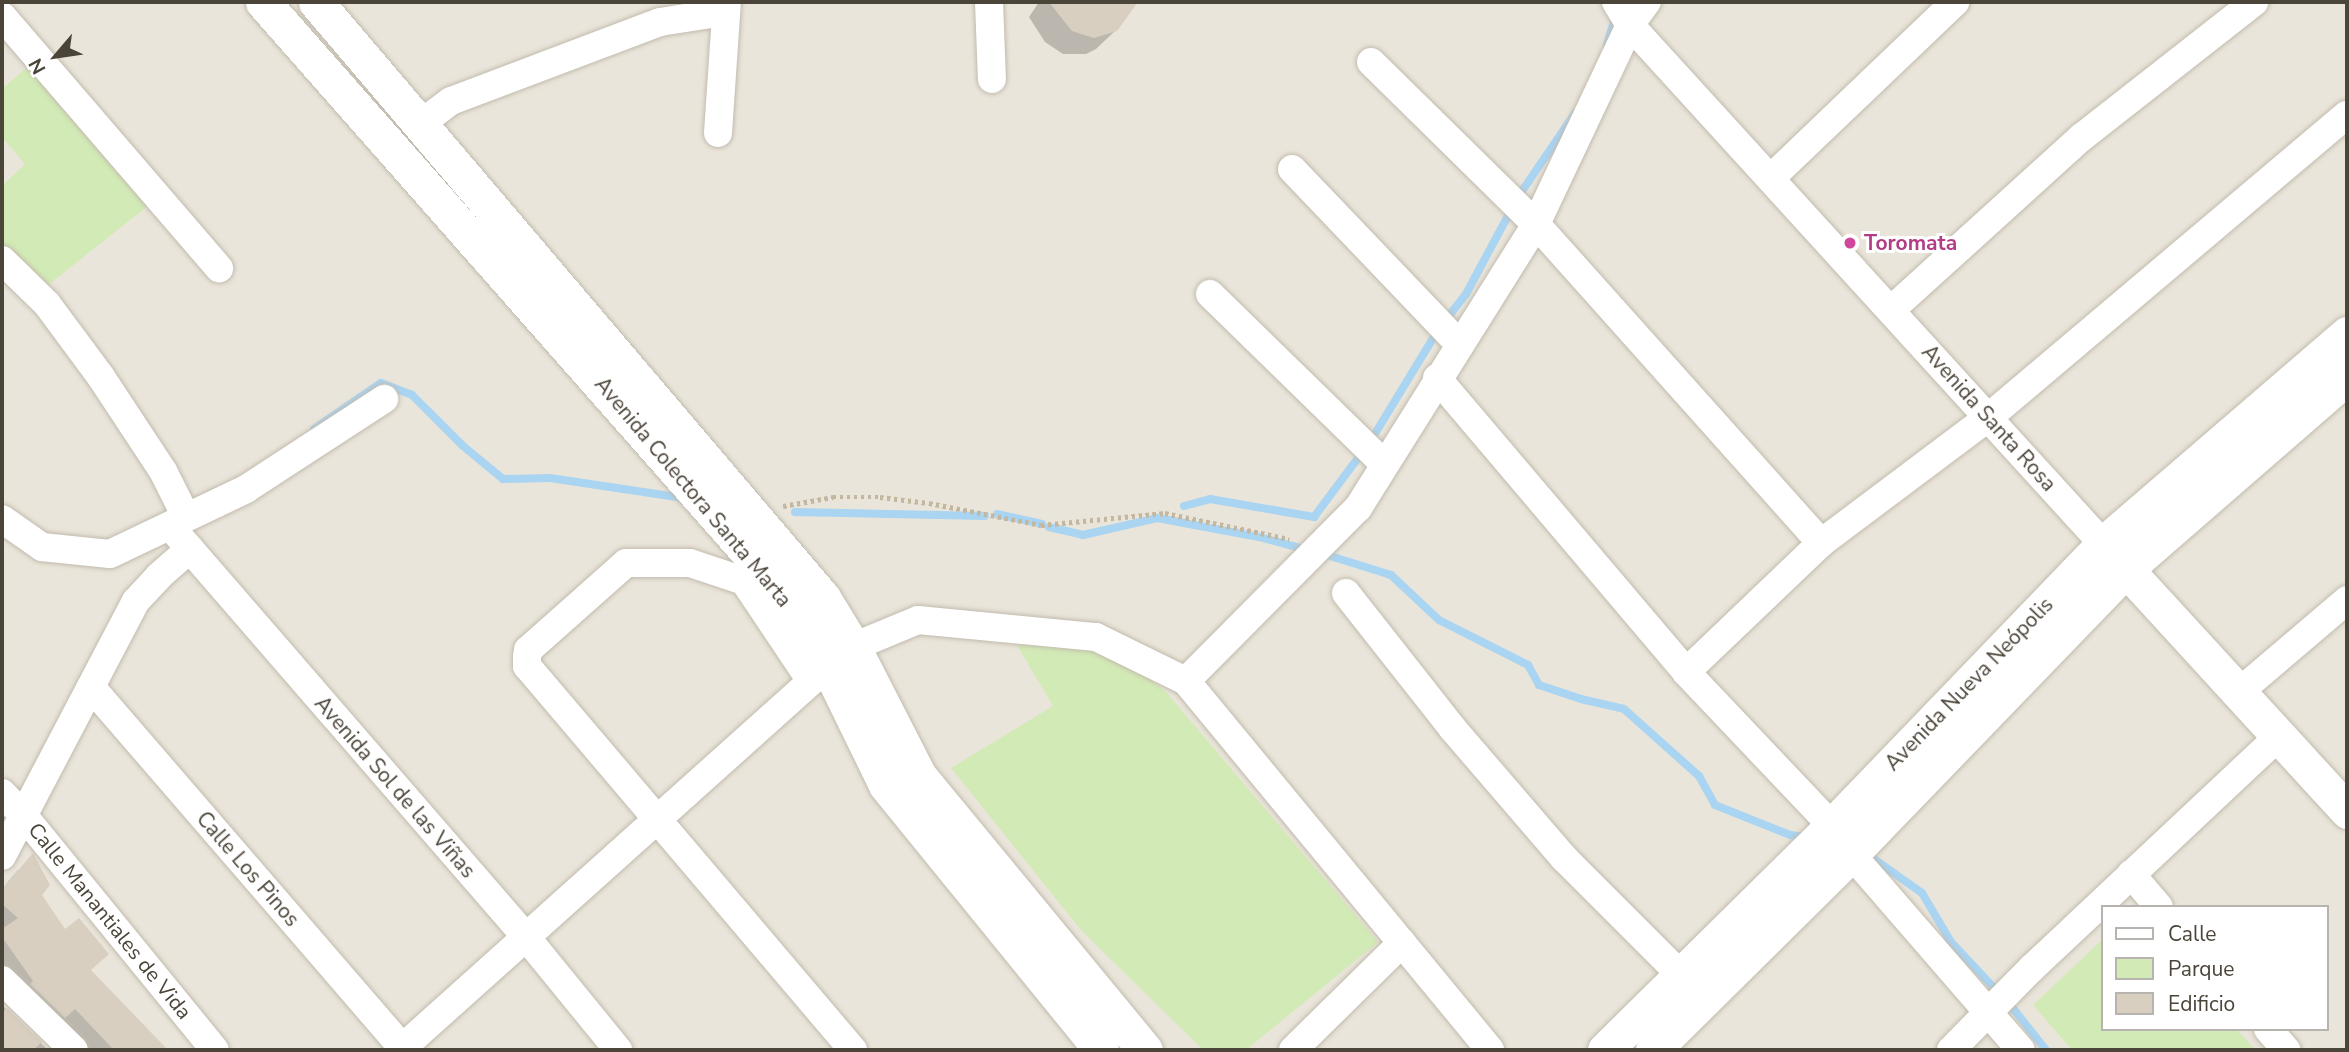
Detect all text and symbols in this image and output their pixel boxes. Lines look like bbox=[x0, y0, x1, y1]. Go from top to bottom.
north arrow bbox=[21, 21, 91, 91]
text: N bbox=[23, 54, 52, 79]
place label: Toromata bbox=[1864, 230, 1957, 256]
marker: Toromata bbox=[1842, 235, 1858, 251]
street label: Avenida Santa Rosa bbox=[1916, 339, 2062, 497]
street label: Avenida Colectora Santa Marta bbox=[589, 372, 797, 612]
street label: Avenida Nueva Neópolis bbox=[1880, 592, 2058, 776]
street label: Avenida Sol de las Viñas bbox=[309, 691, 481, 883]
street label: Calle Los Pinos bbox=[191, 806, 305, 932]
street label: Calle Manantiales de Vida bbox=[23, 818, 197, 1024]
legend bbox=[2100, 905, 2328, 1031]
text: Calle bbox=[2168, 920, 2216, 948]
text: Parque bbox=[2168, 955, 2235, 983]
text: Edificio bbox=[2168, 990, 2235, 1018]

